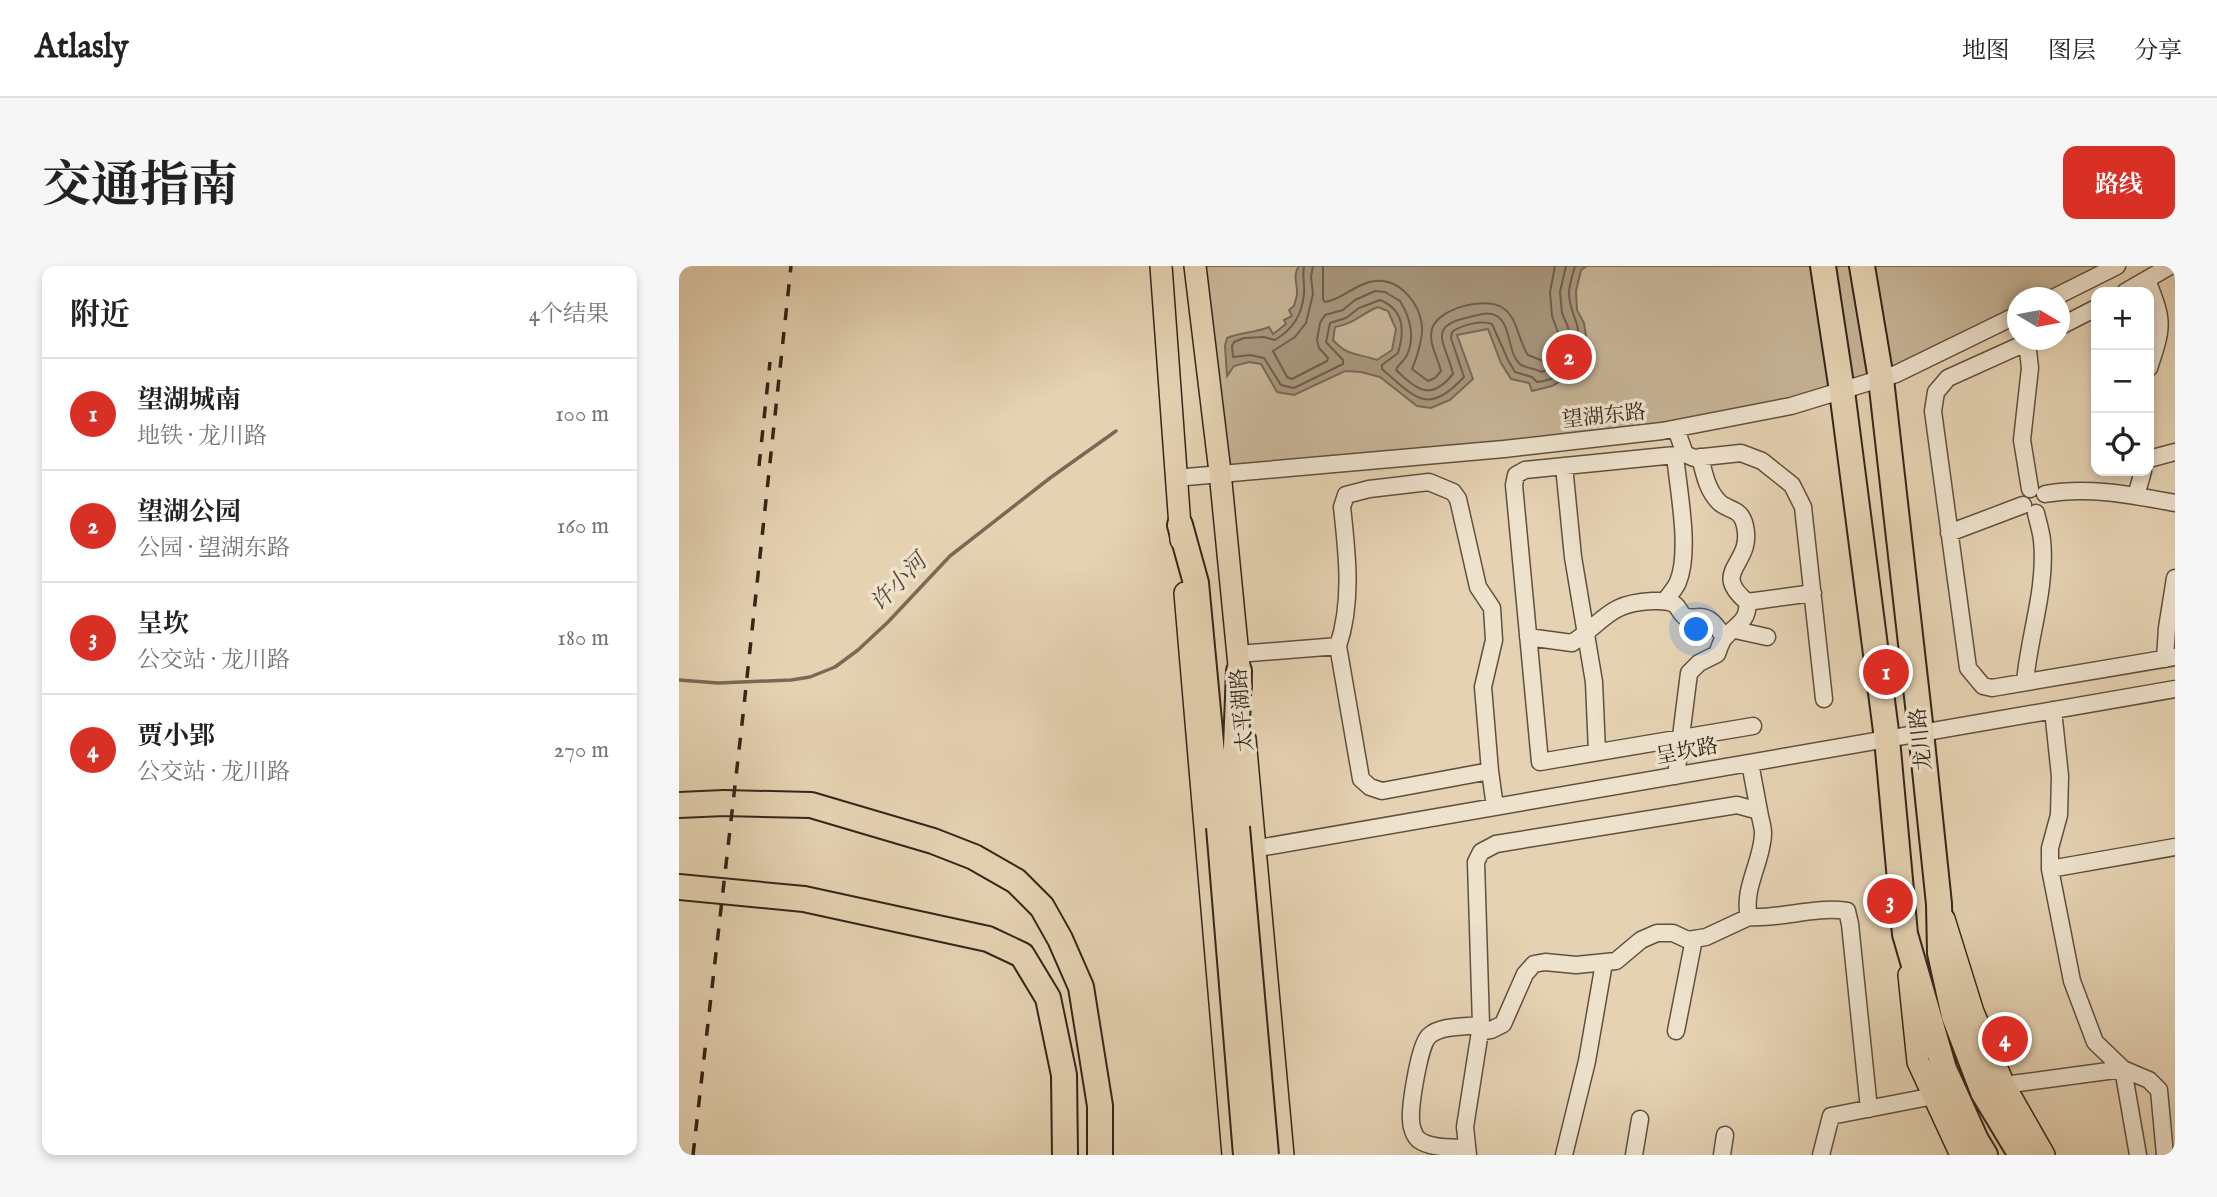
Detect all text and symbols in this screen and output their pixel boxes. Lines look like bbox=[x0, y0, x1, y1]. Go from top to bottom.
text: Atlasly bbox=[35, 27, 128, 69]
text: 地图 bbox=[1962, 36, 2010, 67]
text: 图层 bbox=[2048, 36, 2096, 67]
text: 分享 bbox=[2134, 36, 2182, 67]
button: 路线 bbox=[2063, 146, 2175, 219]
text: 交通指南 bbox=[42, 157, 238, 219]
north arrow bbox=[2007, 287, 2070, 350]
map controls bbox=[2091, 287, 2154, 476]
button: + bbox=[2091, 287, 2154, 350]
text: 附近 bbox=[70, 297, 130, 335]
text: 4个结果 bbox=[529, 300, 609, 329]
pin: 2 bbox=[1546, 331, 1592, 383]
button: − bbox=[2091, 350, 2154, 413]
text: 望湖城南 bbox=[137, 384, 241, 417]
street label: 望湖东路 bbox=[1561, 399, 1647, 435]
text: 1 bbox=[89, 400, 97, 429]
text: 100 m bbox=[555, 400, 609, 429]
button: locate bbox=[2091, 413, 2154, 476]
text: 地铁 · 龙川路 bbox=[137, 422, 267, 451]
text: 望湖公园 bbox=[137, 496, 241, 529]
text: 2 bbox=[88, 512, 98, 541]
text: 160 m bbox=[557, 512, 609, 541]
text: 公园 · 望湖东路 bbox=[137, 534, 290, 563]
water label: 许小河 bbox=[865, 545, 936, 618]
text: 呈坎 bbox=[137, 608, 189, 641]
your location bbox=[1679, 612, 1713, 646]
text: 3 bbox=[89, 624, 97, 653]
text: 180 m bbox=[557, 624, 609, 653]
text: 公交站 · 龙川路 bbox=[137, 646, 290, 675]
pin: 1 bbox=[1863, 646, 1909, 698]
street label: 太平湖路 bbox=[1226, 667, 1260, 753]
street label: 龙川路 bbox=[1905, 706, 1939, 772]
text: 贾小郢 bbox=[137, 720, 215, 753]
street label: 呈坎路 bbox=[1654, 733, 1720, 771]
text: 4 bbox=[87, 736, 99, 765]
text: 270 m bbox=[554, 736, 609, 765]
text: 公交站 · 龙川路 bbox=[137, 758, 290, 787]
pin: 3 bbox=[1867, 875, 1913, 927]
pin: 4 bbox=[1982, 1013, 2028, 1065]

